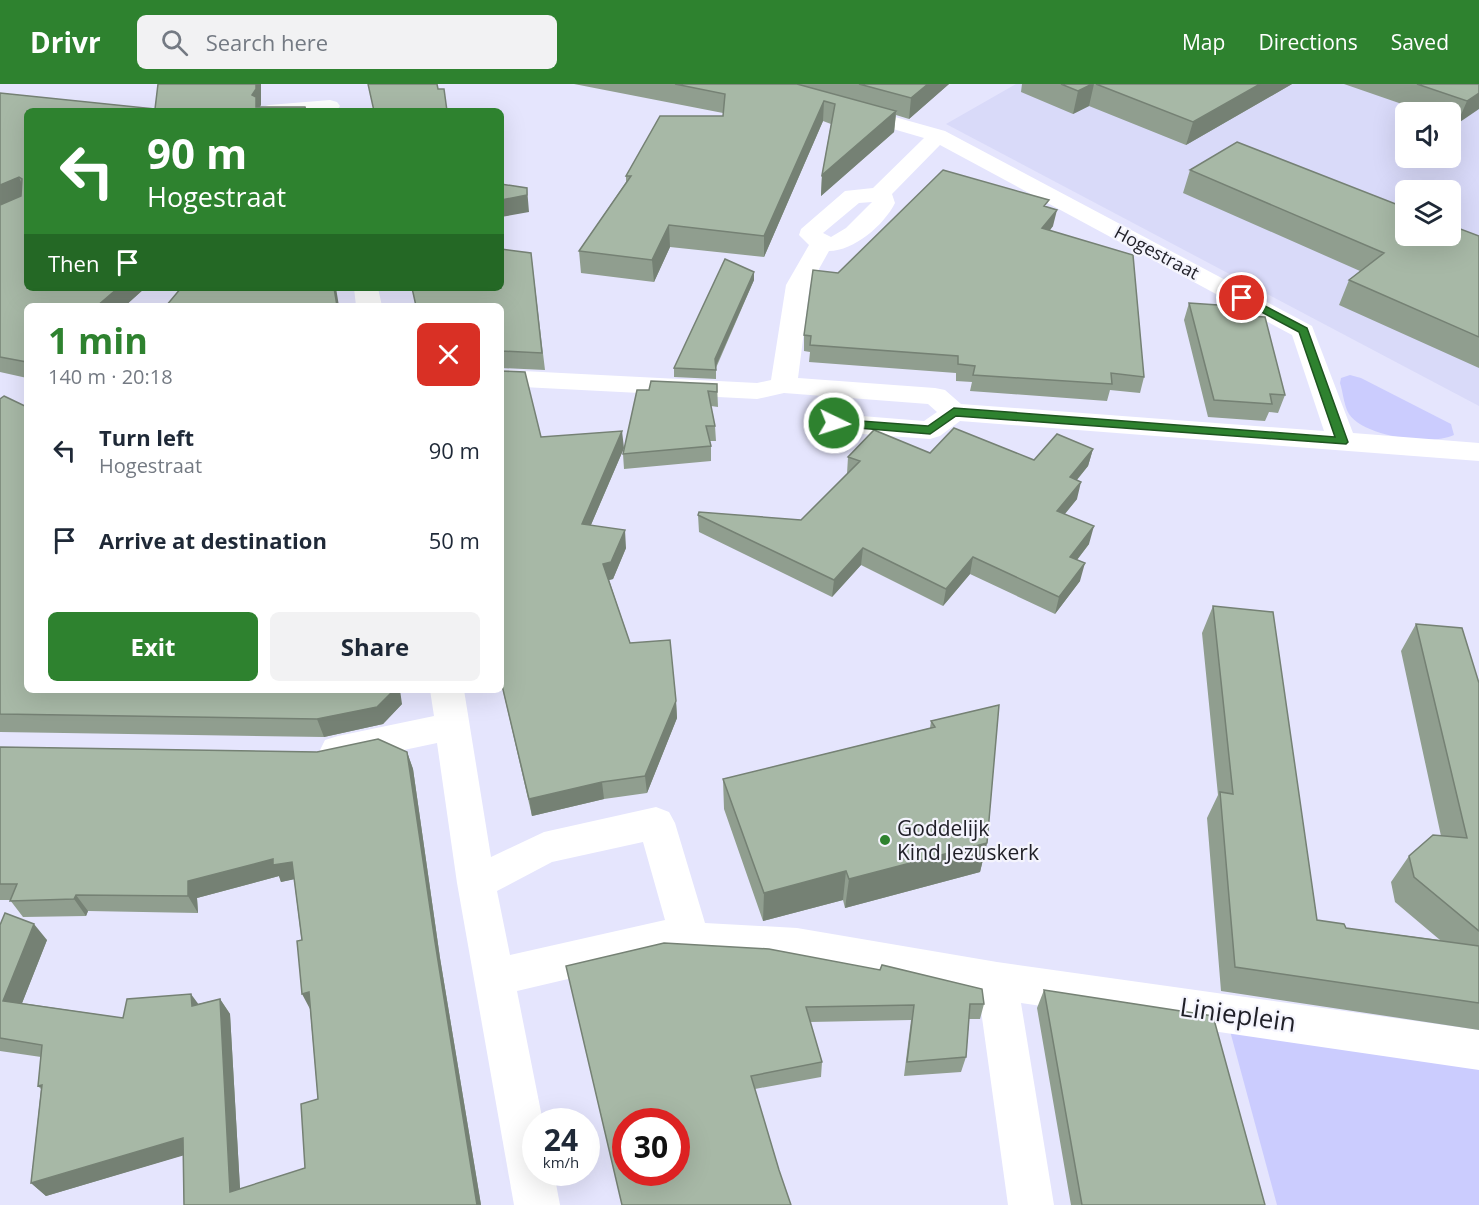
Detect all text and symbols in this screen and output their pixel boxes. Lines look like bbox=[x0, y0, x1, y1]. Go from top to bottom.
search box bbox=[137, 15, 557, 69]
text: Drivr bbox=[30, 23, 101, 61]
icon: search bbox=[158, 26, 191, 59]
text: Search here bbox=[206, 27, 328, 57]
text: Map bbox=[1182, 28, 1225, 56]
text: Directions bbox=[1258, 28, 1358, 56]
text: Saved bbox=[1391, 28, 1449, 56]
map controls bbox=[1395, 102, 1461, 246]
button: sound bbox=[1395, 102, 1461, 168]
text: 90 m bbox=[147, 124, 247, 181]
icon: left bbox=[48, 132, 126, 210]
text: Hogestraat bbox=[147, 178, 286, 215]
button: layers bbox=[1395, 180, 1461, 246]
street label: Hogestraat bbox=[1110, 220, 1204, 284]
icon: arrive bbox=[111, 246, 144, 279]
text: Then bbox=[48, 248, 99, 278]
pin bbox=[1216, 272, 1267, 323]
icon: arrive bbox=[1225, 281, 1258, 314]
text: 1 min bbox=[48, 316, 148, 365]
button: close bbox=[417, 323, 480, 386]
text: 140 m · 20:18 bbox=[48, 363, 173, 390]
position arrow bbox=[802, 391, 866, 455]
text: Turn left bbox=[99, 422, 194, 452]
icon: left bbox=[48, 434, 81, 467]
text: 90 m bbox=[429, 435, 480, 465]
text: Hogestraat bbox=[99, 452, 202, 479]
icon: arrive bbox=[48, 524, 81, 557]
text: Arrive at destination bbox=[99, 525, 327, 555]
text: 50 m bbox=[429, 525, 480, 555]
button: Exit bbox=[48, 612, 258, 681]
button: Share bbox=[270, 612, 480, 681]
place label: Goddelijk Kind Jezuskerk bbox=[897, 814, 1039, 866]
marker: Goddelijk Kind Jezuskerk bbox=[878, 833, 892, 847]
street label: Linieplein bbox=[1178, 988, 1298, 1040]
speed limit sign: 30 bbox=[612, 1108, 690, 1186]
text: 24 bbox=[544, 1119, 578, 1160]
text: km/h bbox=[543, 1152, 579, 1172]

